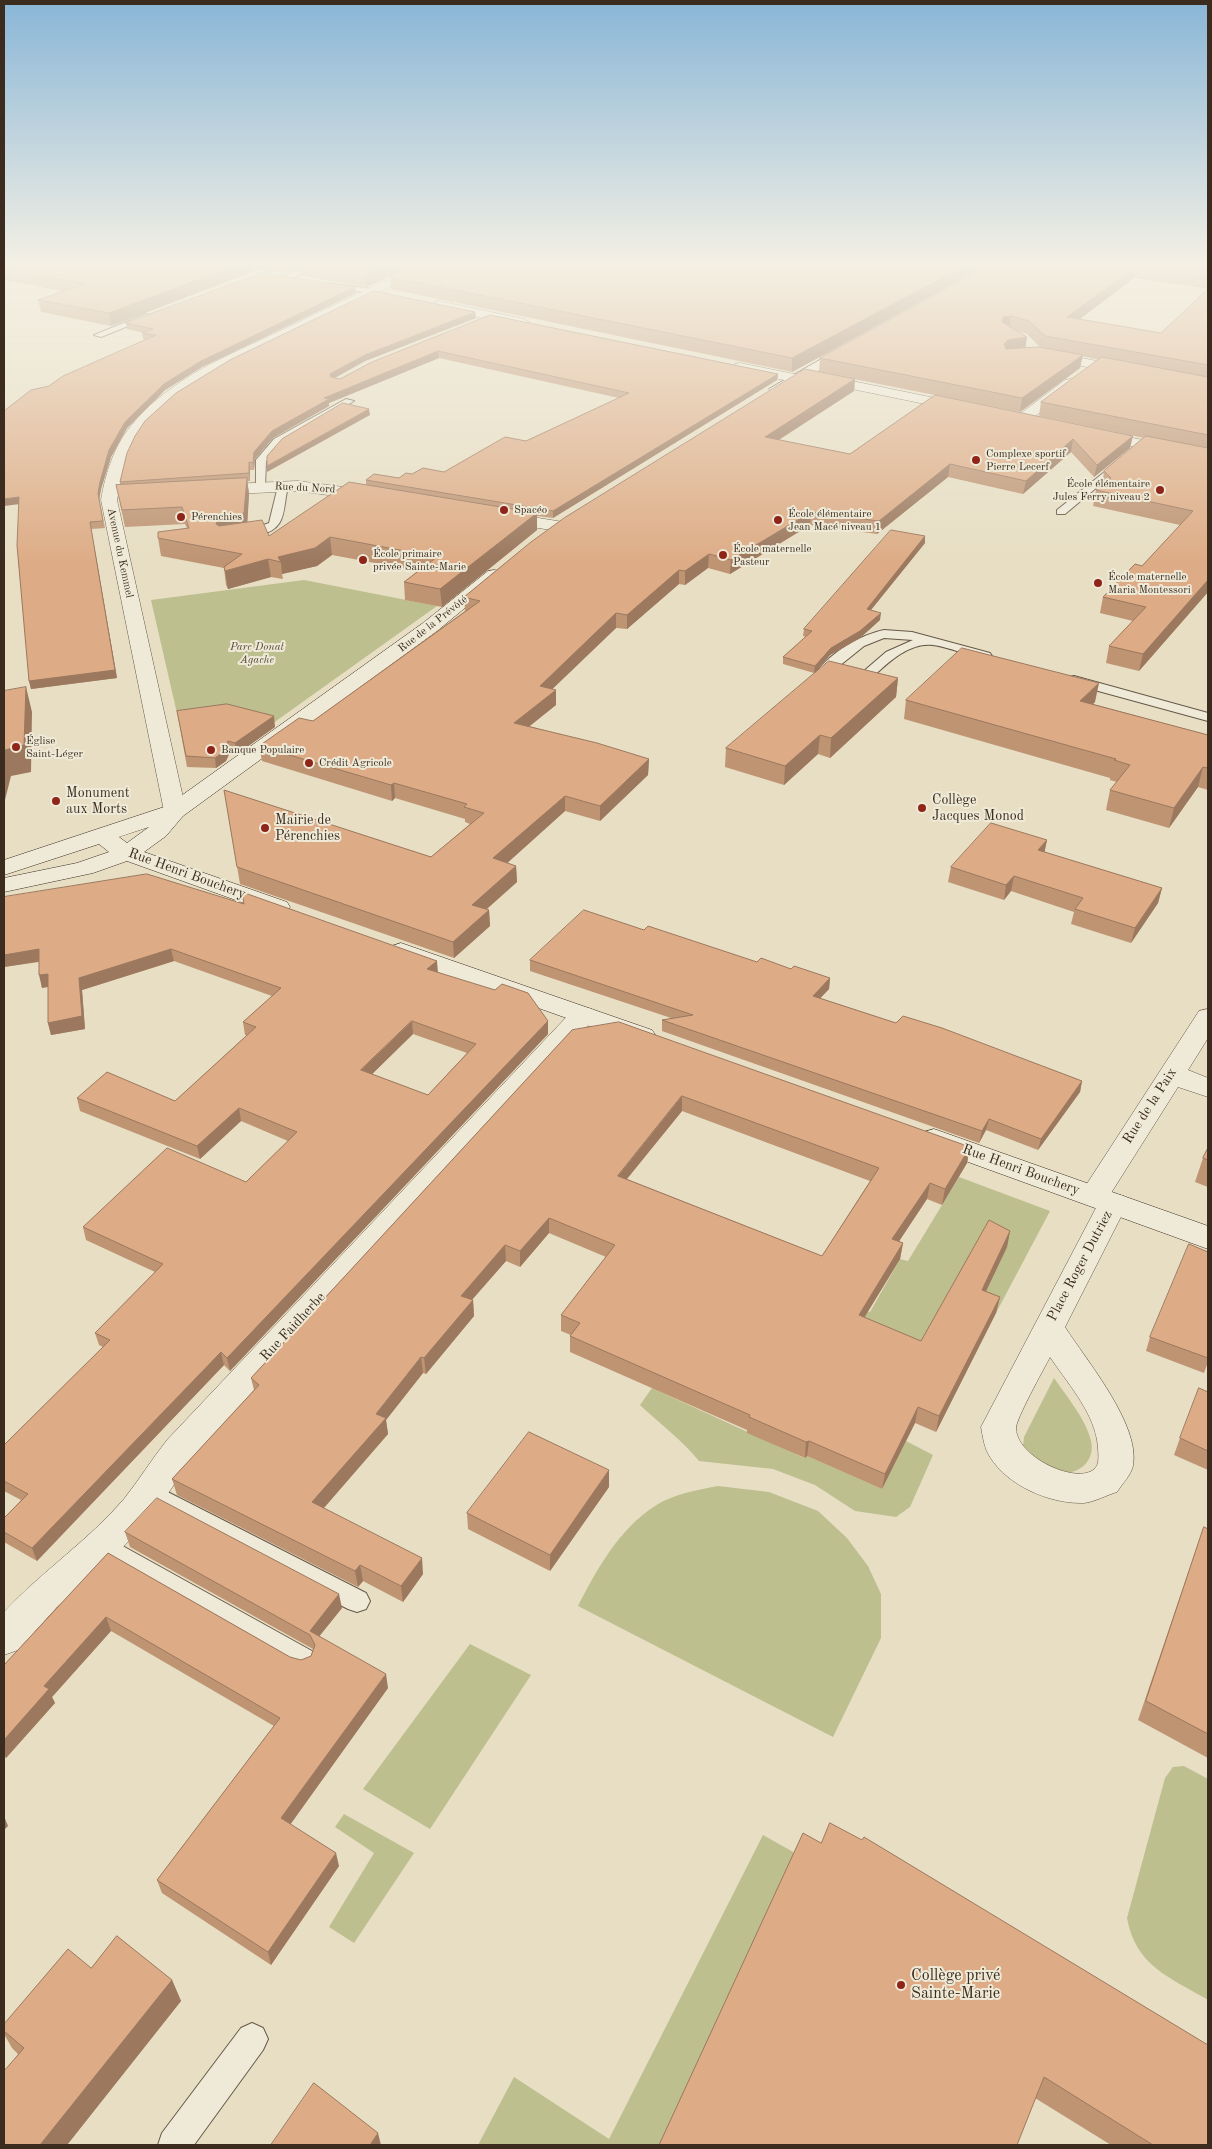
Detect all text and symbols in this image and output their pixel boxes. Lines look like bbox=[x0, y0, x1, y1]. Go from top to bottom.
place label: Complexe sportif Pierre Lecerf bbox=[986, 447, 1066, 473]
marker: Complexe sportif Pierre Lecerf bbox=[970, 454, 982, 466]
place label: École élémentaire Jules Ferry niveau 2 bbox=[1053, 477, 1150, 503]
street label: Rue du Nord bbox=[274, 480, 336, 496]
marker: École élémentaire Jules Ferry niveau 2 bbox=[1154, 484, 1166, 496]
place label: Spacéo bbox=[514, 503, 547, 517]
marker: Spacéo bbox=[498, 504, 510, 516]
street label: Avenue du Kemmel bbox=[104, 507, 136, 599]
place label: École élémentaire Jean Macé niveau 1 bbox=[788, 507, 881, 533]
place label: Pérenchies bbox=[191, 510, 242, 524]
marker: Pérenchies bbox=[175, 511, 187, 523]
marker: École élémentaire Jean Macé niveau 1 bbox=[772, 514, 784, 526]
place label: École maternelle Pasteur bbox=[733, 542, 812, 568]
place label: École primaire privée Sainte-Marie bbox=[373, 547, 466, 573]
marker: École maternelle Pasteur bbox=[717, 549, 729, 561]
marker: École primaire privée Sainte-Marie bbox=[357, 554, 369, 566]
place label: École maternelle Maria Montessori bbox=[1108, 570, 1191, 596]
marker: École maternelle Maria Montessori bbox=[1092, 577, 1104, 589]
street label: Rue de la Prévôté bbox=[396, 593, 470, 655]
park label: Parc Donat Agache bbox=[230, 640, 284, 666]
place label: Église Saint-Léger bbox=[26, 734, 83, 760]
marker: Église Saint-Léger bbox=[10, 741, 22, 753]
place label: Banque Populaire bbox=[221, 743, 304, 757]
marker: Banque Populaire bbox=[205, 744, 217, 756]
place label: Crédit Agricole bbox=[319, 756, 392, 770]
marker: Crédit Agricole bbox=[303, 757, 315, 769]
place label: Monument aux Morts bbox=[66, 785, 130, 818]
place label: Collège Jacques Monod bbox=[932, 792, 1024, 824]
marker: Monument aux Morts bbox=[50, 795, 62, 807]
marker: Collège Jacques Monod bbox=[916, 802, 928, 814]
place label: Mairie de Pérenchies bbox=[275, 812, 340, 844]
marker: Mairie de Pérenchies bbox=[259, 822, 271, 834]
street label: Rue Henri Bouchery bbox=[126, 845, 248, 903]
street label: Rue de la Paix bbox=[1119, 1065, 1181, 1147]
street label: Rue Henri Bouchery bbox=[960, 1141, 1082, 1199]
street label: Place Roger Dutriez bbox=[1044, 1208, 1116, 1324]
street label: Rue Faidherbe bbox=[257, 1289, 329, 1365]
place label: Collège privé Sainte-Marie bbox=[911, 1966, 1000, 2004]
marker: Collège privé Sainte-Marie bbox=[895, 1979, 907, 1991]

